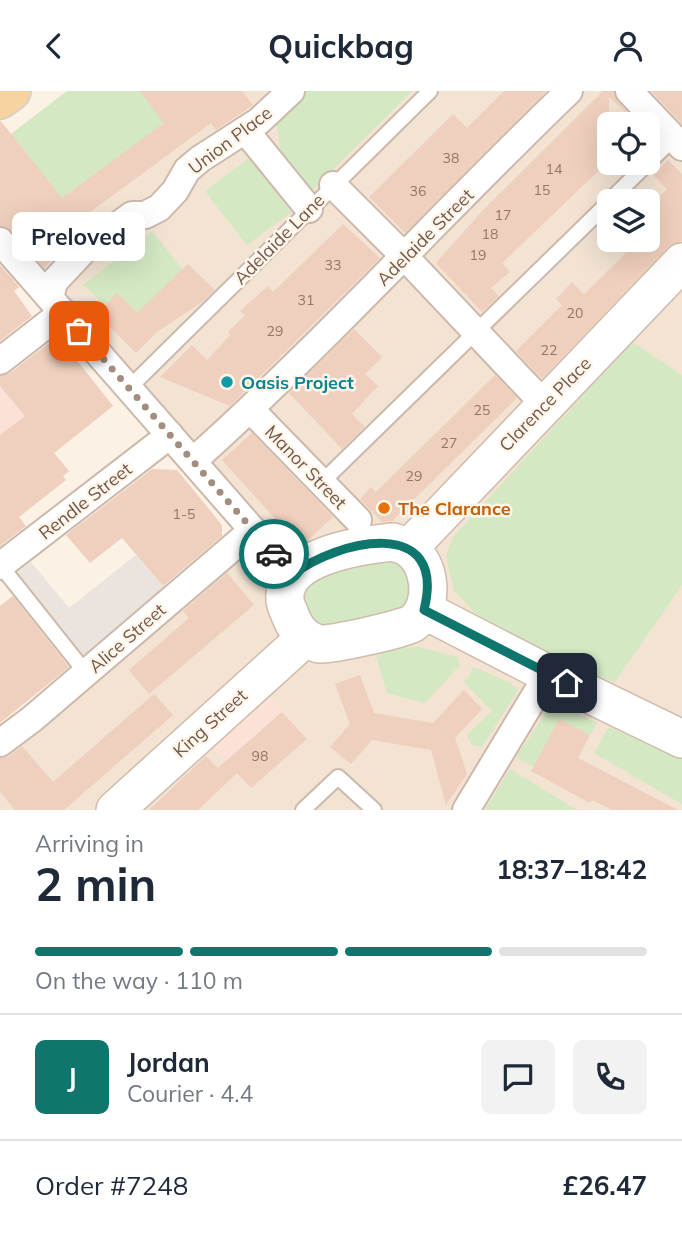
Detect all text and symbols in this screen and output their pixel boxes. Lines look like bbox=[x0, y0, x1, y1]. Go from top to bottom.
text: Quickbag bbox=[268, 26, 414, 66]
icon: back bbox=[35, 27, 73, 65]
icon: person bbox=[609, 27, 647, 65]
street label: Union Place bbox=[184, 101, 276, 179]
map controls bbox=[597, 112, 660, 252]
button: locate bbox=[597, 112, 660, 175]
house number: 38 bbox=[443, 149, 459, 167]
house number: 14 bbox=[546, 160, 563, 178]
house number: 15 bbox=[534, 181, 550, 199]
house number: 36 bbox=[410, 182, 426, 200]
street label: Adelaide Street bbox=[372, 184, 478, 290]
street label: Adelaide Lane bbox=[229, 189, 329, 289]
button: layers bbox=[597, 189, 660, 252]
house number: 17 bbox=[495, 206, 511, 224]
callout: Preloved bbox=[13, 212, 146, 261]
text: Preloved bbox=[31, 222, 126, 251]
house number: 18 bbox=[482, 225, 498, 243]
house number: 19 bbox=[470, 246, 486, 264]
house number: 33 bbox=[325, 256, 341, 274]
house number: 31 bbox=[298, 291, 314, 309]
pin bbox=[49, 301, 109, 361]
house number: 20 bbox=[567, 304, 583, 322]
icon: bag bbox=[60, 312, 98, 350]
house number: 29 bbox=[267, 322, 283, 340]
house number: 22 bbox=[541, 341, 557, 359]
street label: Clarence Place bbox=[494, 352, 596, 456]
place label: Oasis Project bbox=[241, 371, 354, 394]
marker: Oasis Project bbox=[219, 374, 235, 390]
house number: 25 bbox=[474, 401, 490, 419]
street label: Manor Street bbox=[260, 420, 352, 514]
house number: 27 bbox=[441, 434, 457, 452]
street label: Rendle Street bbox=[34, 457, 136, 545]
house number: 29 bbox=[406, 467, 422, 485]
place label: The Clarance bbox=[398, 497, 511, 520]
marker: The Clarance bbox=[376, 500, 392, 516]
house number: 1-5 bbox=[173, 505, 195, 523]
courier bbox=[239, 519, 309, 589]
icon: car bbox=[255, 535, 293, 573]
street label: Alice Street bbox=[84, 598, 170, 678]
pin bbox=[537, 653, 597, 713]
icon: home bbox=[548, 664, 586, 702]
street label: King Street bbox=[168, 684, 252, 762]
house number: 98 bbox=[252, 747, 268, 765]
text: Arriving in bbox=[35, 829, 144, 858]
text: 18:37–18:42 bbox=[496, 853, 647, 886]
text: 2 min bbox=[35, 855, 156, 913]
text: On the way · 110 m bbox=[35, 966, 243, 995]
button: chat bbox=[481, 1040, 555, 1114]
button: phone bbox=[573, 1040, 647, 1114]
text: Jordan bbox=[127, 1046, 210, 1079]
text: J bbox=[67, 1061, 77, 1094]
text: Courier · 4.4 bbox=[127, 1079, 253, 1108]
text: Order #7248 bbox=[35, 1169, 188, 1202]
text: £26.47 bbox=[563, 1169, 647, 1202]

